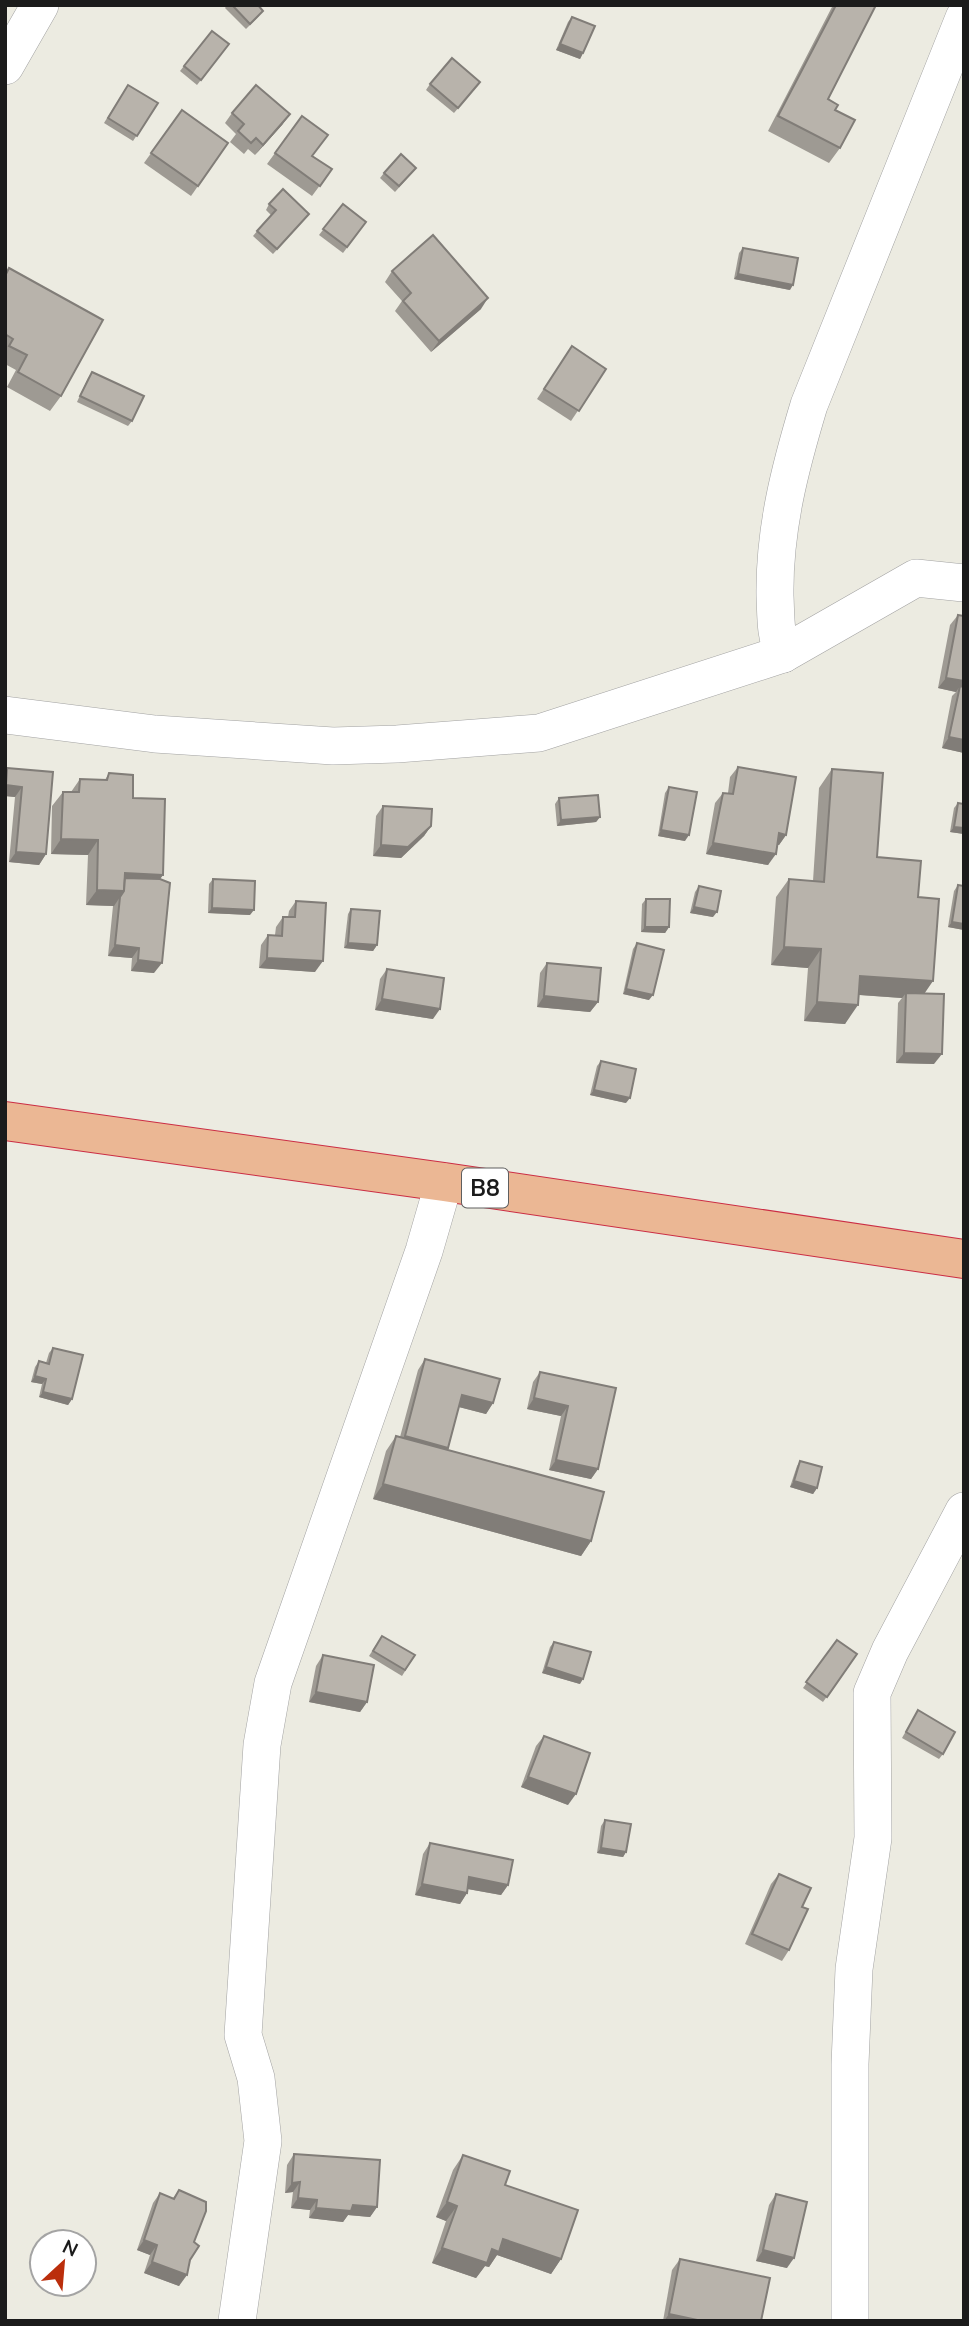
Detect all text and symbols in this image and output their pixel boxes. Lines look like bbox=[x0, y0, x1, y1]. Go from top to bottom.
road number: B8 bbox=[462, 1168, 508, 1208]
north arrow bbox=[28, 2228, 98, 2298]
text: N bbox=[58, 2234, 82, 2263]

